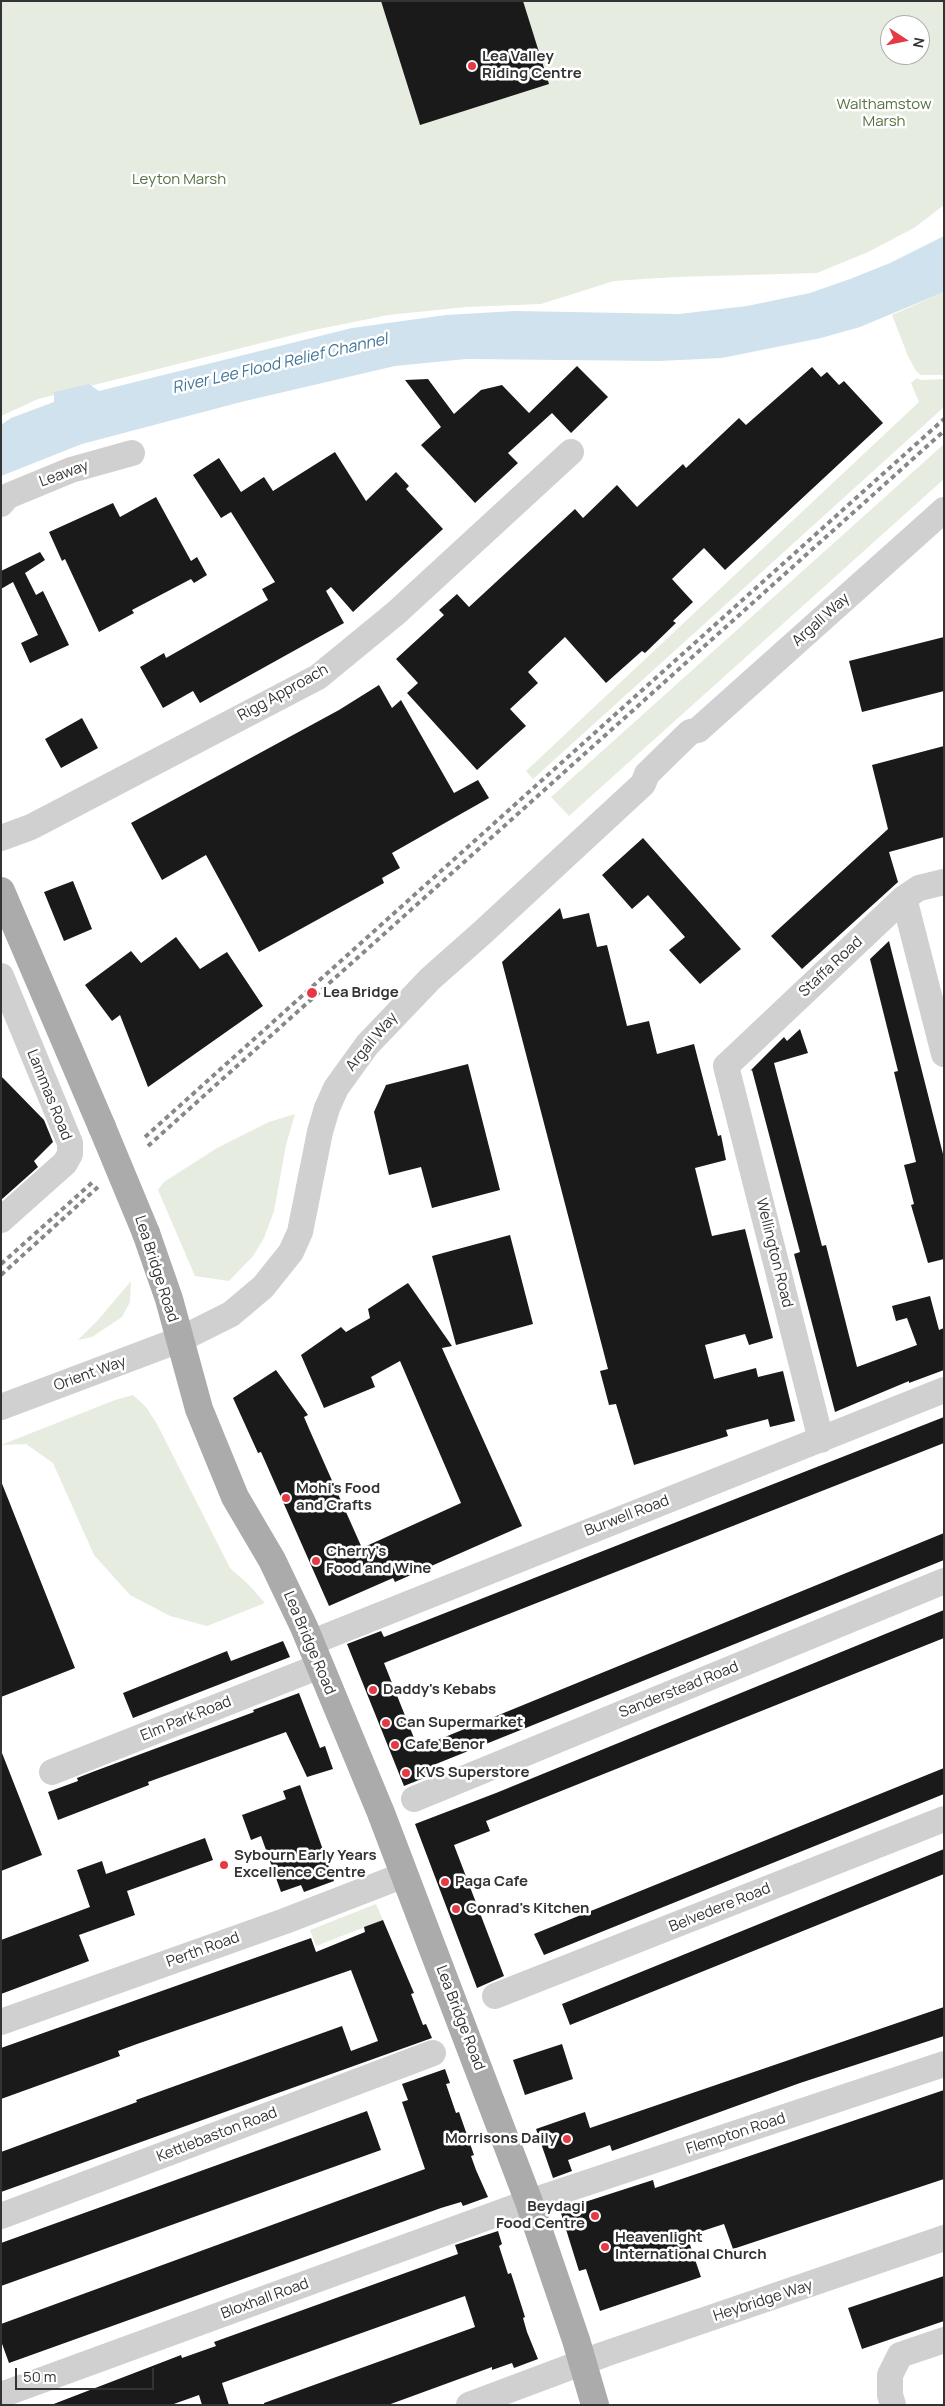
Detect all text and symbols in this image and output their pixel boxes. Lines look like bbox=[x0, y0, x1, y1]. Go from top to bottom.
north arrow bbox=[880, 15, 930, 65]
text: N bbox=[909, 36, 930, 50]
place label: Lea Valley Riding Centre bbox=[482, 48, 582, 83]
marker: Lea Valley Riding Centre bbox=[466, 60, 478, 72]
park label: Walthamstow Marsh bbox=[837, 96, 931, 131]
park label: Leyton Marsh bbox=[132, 171, 226, 189]
water label: River Lee Flood Relief Channel bbox=[170, 330, 390, 398]
street label: Leaway bbox=[37, 457, 91, 491]
street label: Argall Way bbox=[789, 590, 853, 650]
street label: Rigg Approach bbox=[235, 661, 331, 725]
street label: Staffa Road bbox=[796, 933, 866, 1001]
place label: Lea Bridge bbox=[323, 984, 399, 1002]
marker: Lea Bridge bbox=[305, 986, 319, 1000]
street label: Argall Way bbox=[342, 1009, 402, 1075]
street label: Lammas Road bbox=[23, 1047, 75, 1143]
street label: Wellington Road bbox=[752, 1196, 796, 1310]
street label: Lea Bridge Road bbox=[130, 1214, 182, 1324]
street label: Orient Way bbox=[52, 1353, 128, 1395]
place label: Mohi's Food and Crafts bbox=[296, 1480, 380, 1515]
marker: Mohi's Food and Crafts bbox=[280, 1492, 292, 1504]
street label: Burwell Road bbox=[582, 1492, 672, 1540]
place label: Cherry's Food and Wine bbox=[326, 1543, 431, 1578]
marker: Cherry's Food and Wine bbox=[310, 1555, 322, 1567]
street label: Lea Bridge Road bbox=[279, 1588, 339, 1698]
street label: Sanderstead Road bbox=[617, 1658, 741, 1722]
place label: Daddy's Kebabs bbox=[383, 1681, 496, 1699]
marker: Daddy's Kebabs bbox=[367, 1684, 379, 1696]
street label: Elm Park Road bbox=[138, 1693, 234, 1745]
place label: Can Supermarket bbox=[396, 1714, 523, 1732]
marker: Can Supermarket bbox=[380, 1717, 392, 1729]
place label: Cafe Benor bbox=[405, 1736, 485, 1754]
marker: Cafe Benor bbox=[389, 1739, 401, 1751]
place label: KVS Superstore bbox=[416, 1764, 529, 1782]
marker: KVS Superstore bbox=[400, 1767, 412, 1779]
place label: Sybourn Early Years Excellence Centre bbox=[234, 1847, 377, 1882]
marker: Sybourn Early Years Excellence Centre bbox=[218, 1859, 230, 1871]
place label: Paga Cafe bbox=[455, 1873, 528, 1891]
marker: Paga Cafe bbox=[439, 1876, 451, 1888]
street label: Belvedere Road bbox=[667, 1879, 773, 1937]
place label: Conrad's Kitchen bbox=[466, 1900, 589, 1918]
marker: Conrad's Kitchen bbox=[450, 1903, 462, 1915]
street label: Perth Road bbox=[164, 1928, 242, 1972]
street label: Lea Bridge Road bbox=[432, 1963, 488, 2073]
street label: Kettlebaston Road bbox=[154, 2104, 280, 2166]
street label: Flempton Road bbox=[684, 2109, 788, 2159]
place label: Morrisons Daily bbox=[445, 2130, 557, 2148]
marker: Morrisons Daily bbox=[561, 2133, 573, 2145]
place label: Beydagi Food Centre bbox=[496, 2198, 585, 2233]
marker: Beydagi Food Centre bbox=[589, 2210, 601, 2222]
place label: Heavenlight International Church bbox=[615, 2229, 767, 2264]
marker: Heavenlight International Church bbox=[599, 2241, 611, 2253]
street label: Bloxhall Road bbox=[219, 2275, 311, 2323]
street label: Heybridge Way bbox=[711, 2276, 815, 2326]
scale bar bbox=[18, 2358, 156, 2390]
text: 50 m bbox=[23, 2366, 57, 2387]

